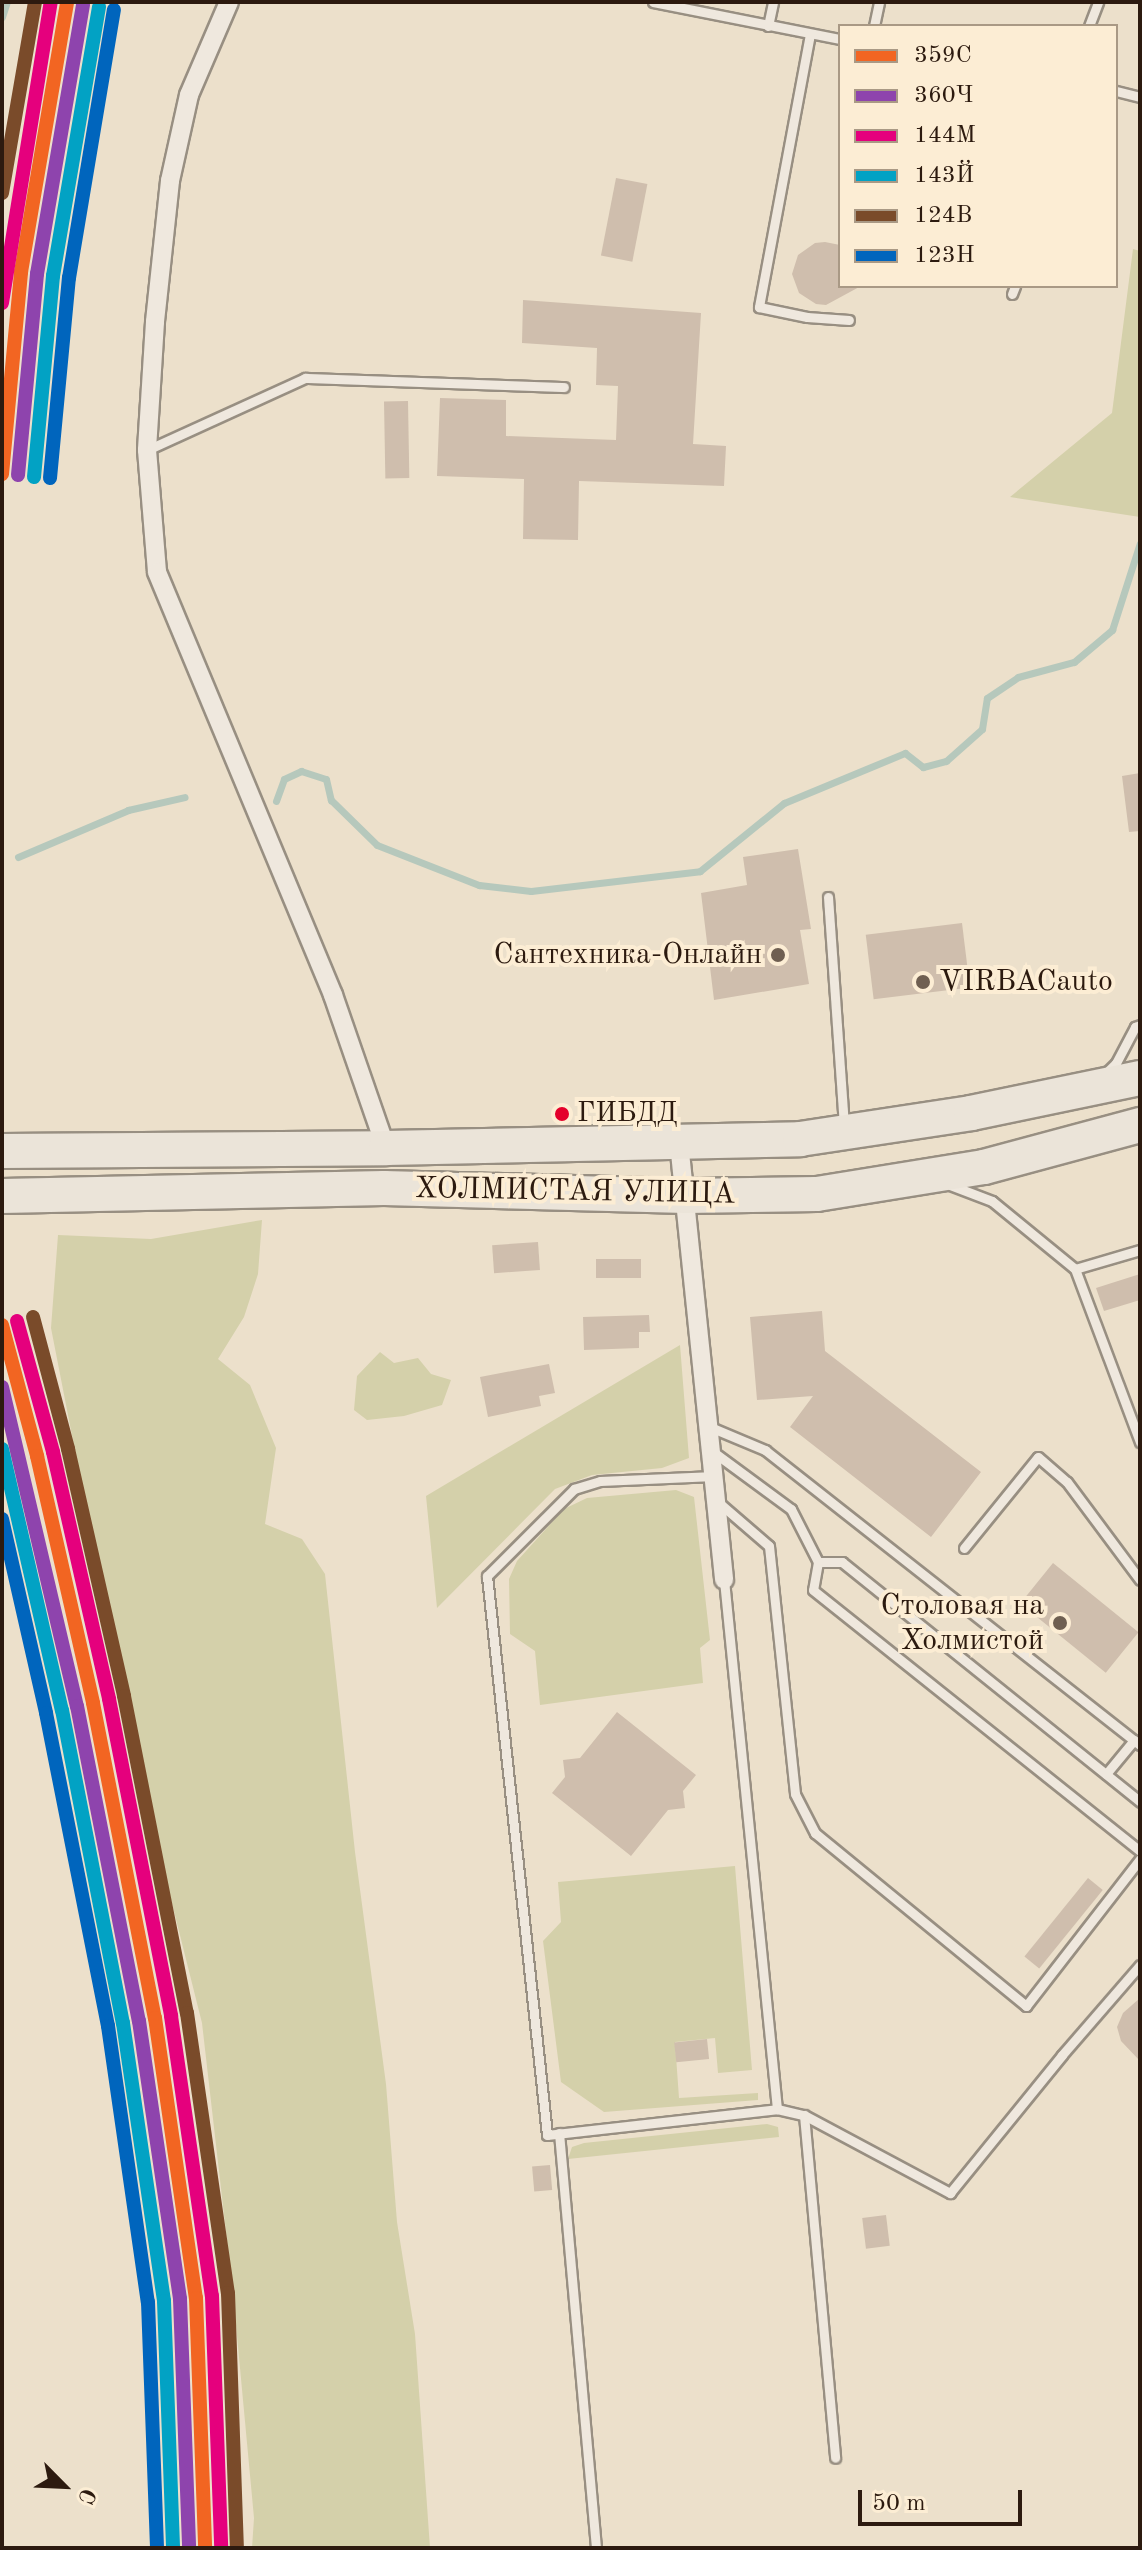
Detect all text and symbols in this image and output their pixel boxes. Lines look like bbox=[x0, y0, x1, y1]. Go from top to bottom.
legend bbox=[838, 24, 1118, 288]
text: 359С bbox=[914, 44, 972, 68]
text: 360Ч bbox=[914, 84, 973, 108]
text: 144М bbox=[914, 124, 976, 148]
text: 143Й bbox=[914, 164, 974, 188]
text: 124В bbox=[914, 204, 972, 228]
text: 123Н bbox=[914, 244, 975, 268]
place label: Сантехника-Онлайн bbox=[494, 937, 762, 973]
marker: Сантехника-Онлайн bbox=[769, 946, 787, 964]
place label: VIRBACauto bbox=[939, 964, 1113, 1000]
marker: VIRBACauto bbox=[914, 973, 932, 991]
place label: ГИБДД bbox=[577, 1097, 677, 1131]
marker: ГИБДД bbox=[554, 1106, 570, 1122]
street label: ХОЛМИСТАЯ УЛИЦА bbox=[414, 1171, 736, 1213]
place label: Столовая на Холмистой bbox=[880, 1588, 1044, 1658]
marker: Столовая на Холмистой bbox=[1051, 1614, 1069, 1632]
north arrow bbox=[24, 2446, 104, 2526]
scale bar bbox=[862, 2474, 1026, 2524]
text: С bbox=[73, 2485, 99, 2507]
text: 50 m bbox=[872, 2492, 926, 2516]

